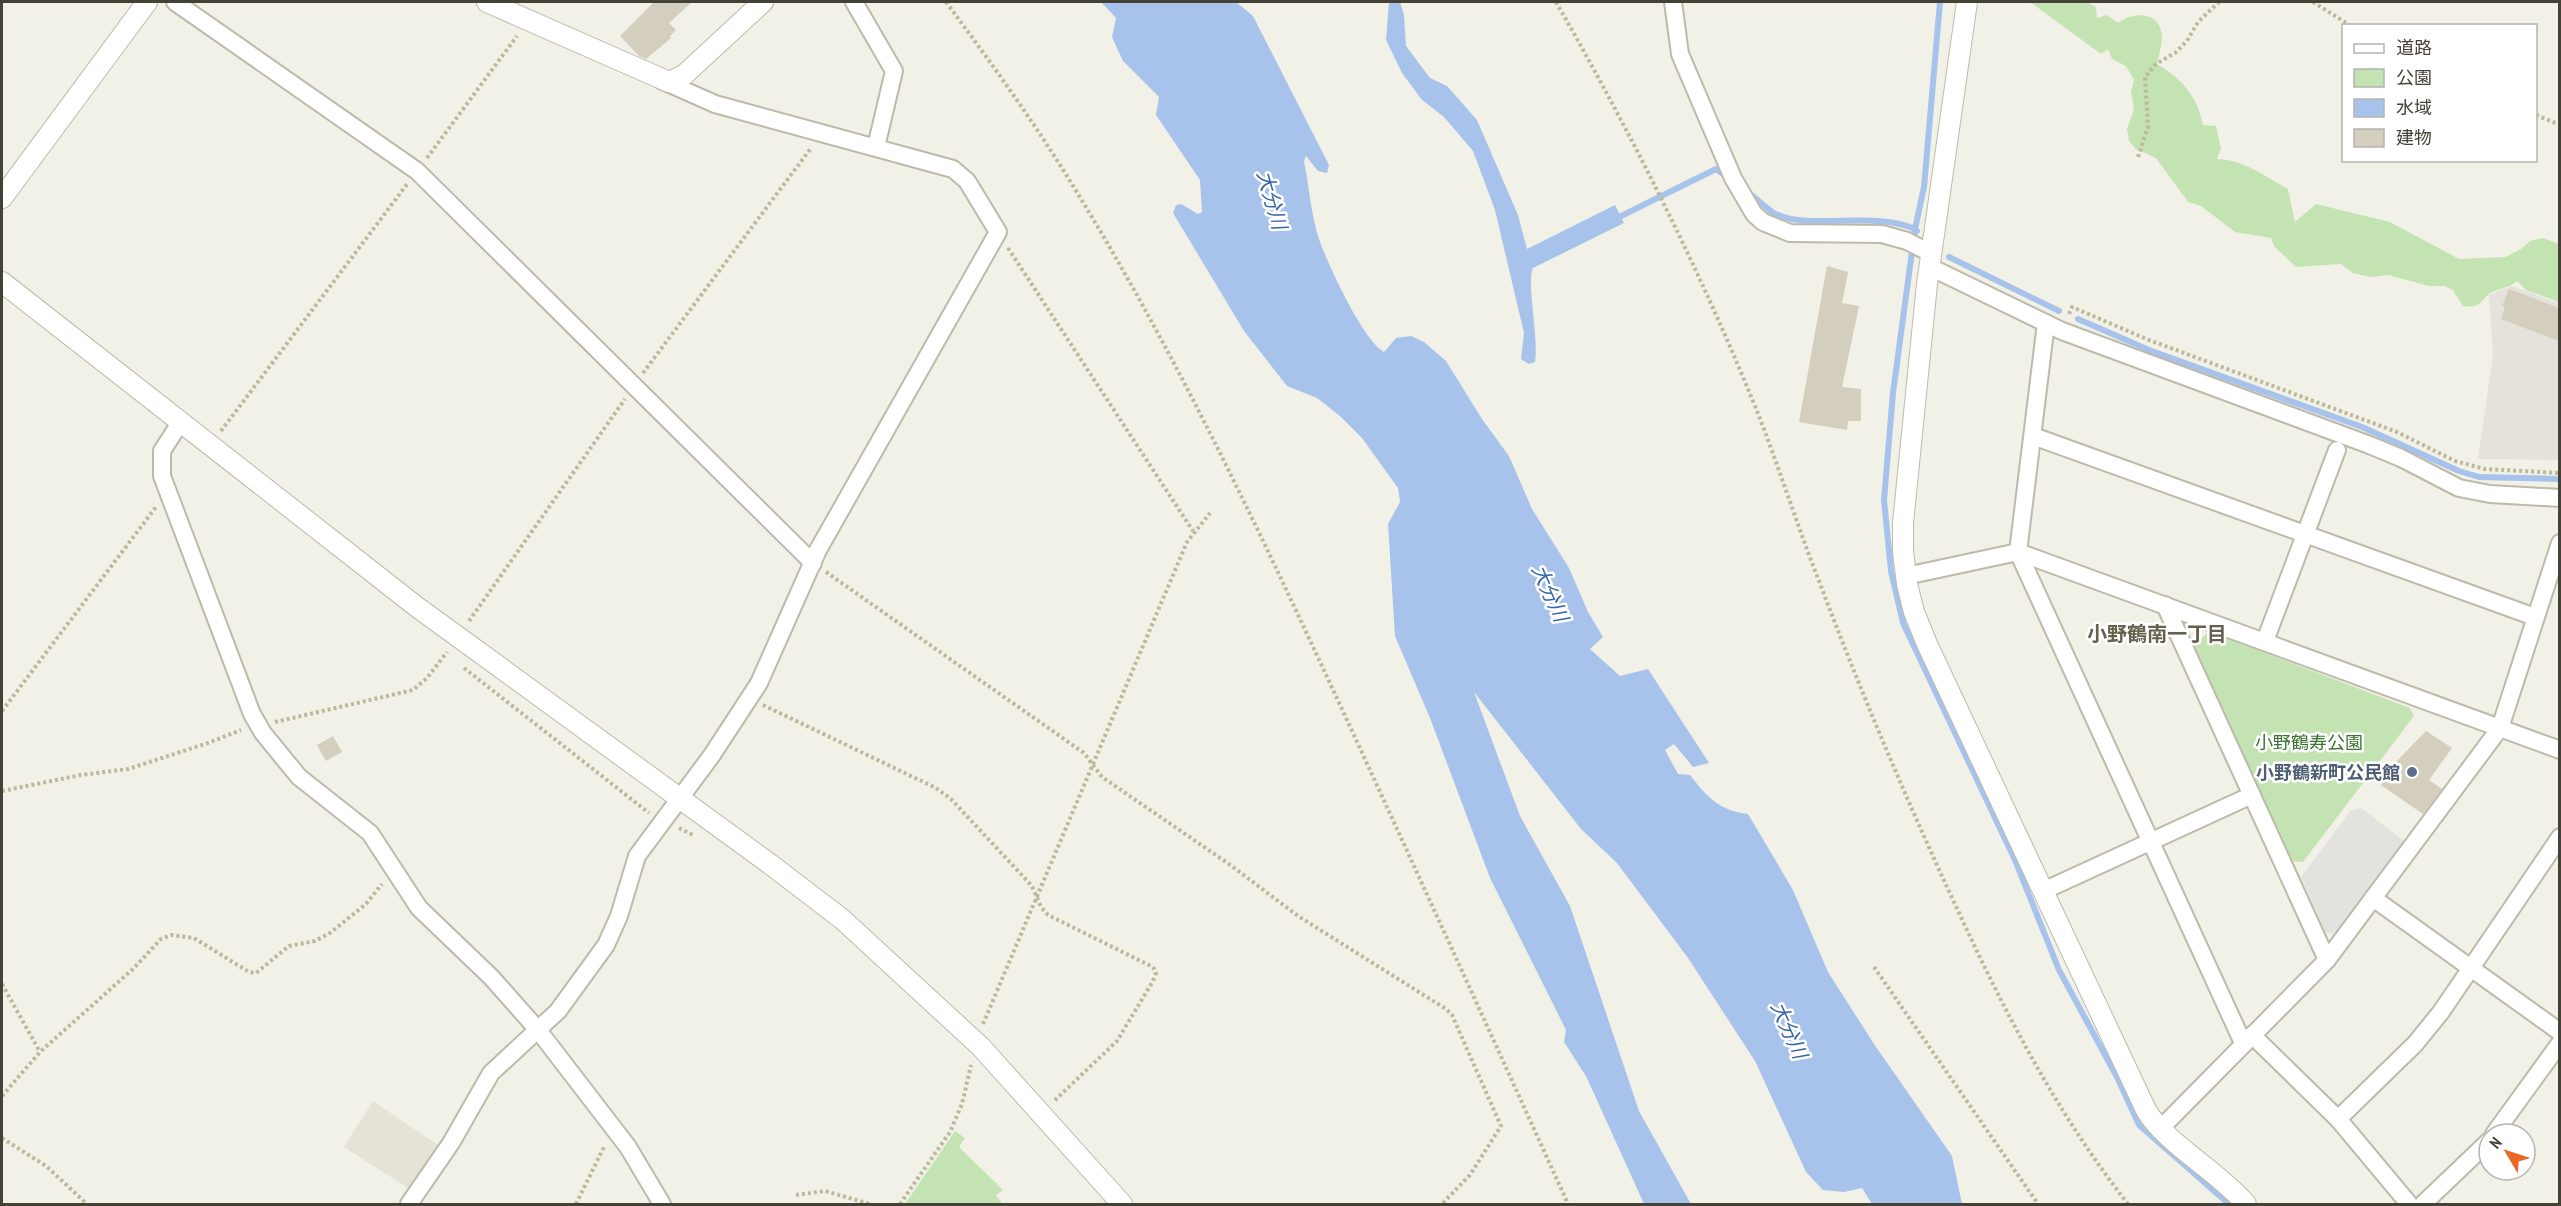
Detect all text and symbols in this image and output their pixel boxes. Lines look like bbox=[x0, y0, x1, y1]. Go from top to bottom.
legend bbox=[2342, 24, 2537, 162]
text: 道路 bbox=[2396, 36, 2432, 59]
text: 公園 bbox=[2396, 66, 2432, 89]
text: 水域 bbox=[2396, 96, 2432, 119]
text: 建物 bbox=[2396, 126, 2432, 149]
water label: 大分川 bbox=[1251, 168, 1293, 234]
water label: 大分川 bbox=[1526, 560, 1575, 628]
district label: 小野鶴南一丁目 bbox=[2087, 621, 2227, 647]
park label: 小野鶴寿公園 bbox=[2255, 731, 2363, 754]
place label: 小野鶴新町公民館 bbox=[2256, 761, 2400, 784]
marker: 小野鶴新町公民館 bbox=[2405, 765, 2419, 779]
water label: 大分川 bbox=[1765, 997, 1814, 1065]
north arrow bbox=[2477, 1122, 2537, 1182]
text: N bbox=[2485, 1133, 2506, 1152]

